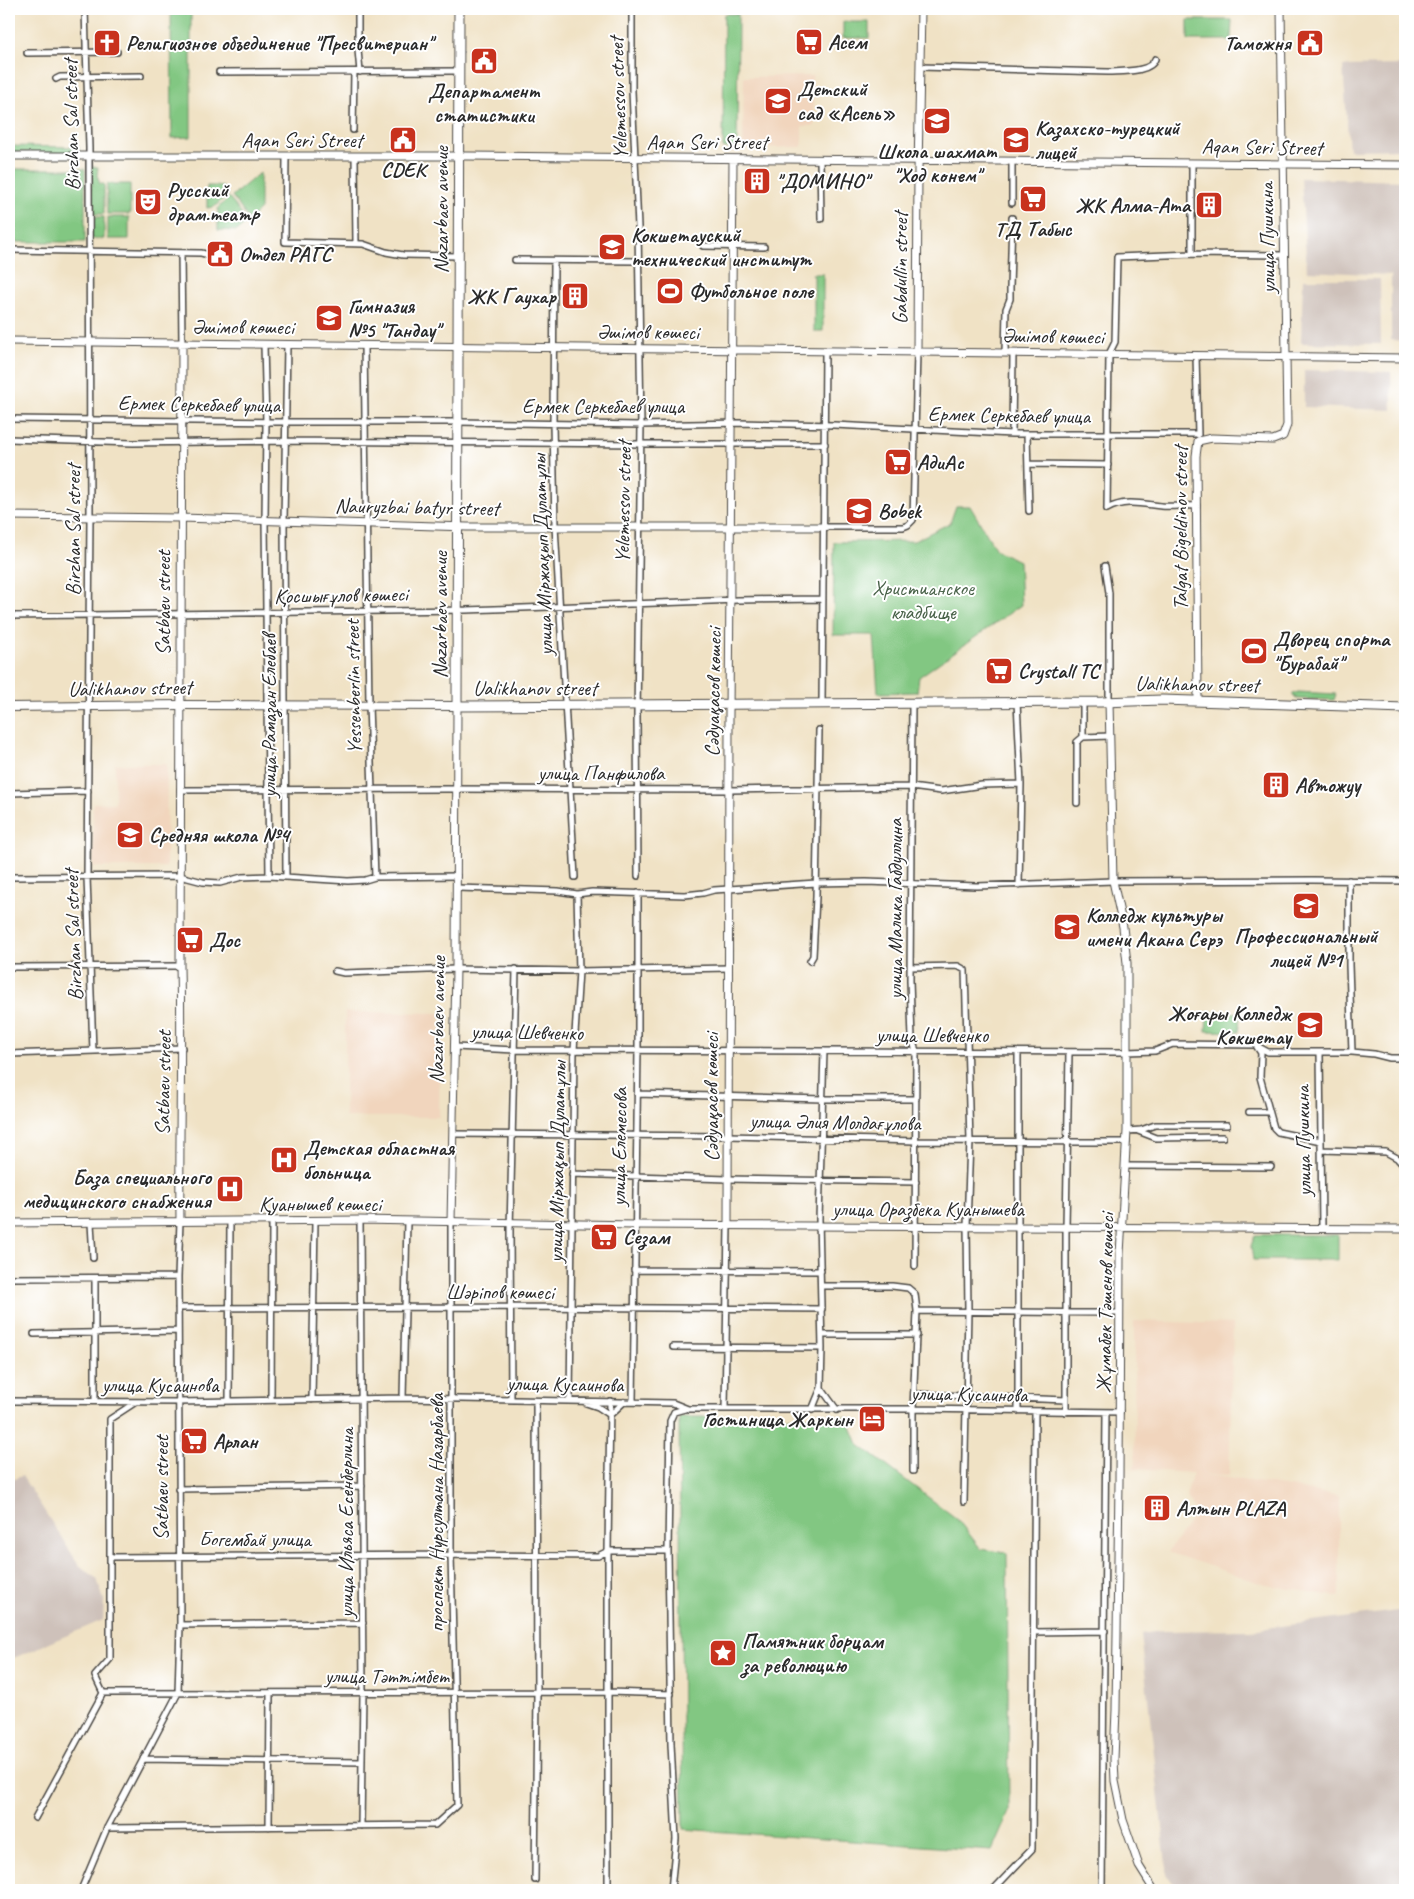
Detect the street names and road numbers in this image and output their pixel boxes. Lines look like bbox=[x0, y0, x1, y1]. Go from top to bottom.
street label: Yelemessov street bbox=[603, 33, 633, 160]
street label: Birzhan Sal street bbox=[57, 56, 85, 191]
street label: Aqan Seri Street bbox=[242, 127, 365, 153]
street label: Aqan Seri Street bbox=[647, 129, 770, 155]
street label: Aqan Seri Street bbox=[1201, 133, 1326, 161]
street label: Nazarbaev avenue bbox=[428, 145, 454, 274]
street label: улица Пушкина bbox=[1253, 180, 1281, 296]
street label: Gabdullin street bbox=[887, 209, 913, 324]
street label: Әшімов көшесі bbox=[192, 314, 297, 340]
street label: Әшімов көшесі bbox=[597, 319, 702, 345]
street label: Әшімов көшесі bbox=[1002, 322, 1107, 350]
street label: Ермек Серкебаев улица bbox=[118, 390, 282, 418]
street label: Ермек Серкебаев улица bbox=[522, 393, 686, 419]
street label: Ермек Серкебаев улица bbox=[928, 401, 1092, 429]
street label: Yelemessov street bbox=[609, 438, 637, 563]
street label: Talgat Bigeldinov street bbox=[1167, 443, 1193, 610]
street label: улица Міржақып Дулатұлы bbox=[525, 452, 559, 658]
street label: Birzhan Sal street bbox=[60, 461, 86, 596]
street label: Nauryzbai batyr street bbox=[335, 493, 502, 521]
street label: Satbaev street bbox=[150, 549, 176, 655]
street label: Nazarbaev avenue bbox=[427, 550, 453, 679]
street label: Қосшығұлов көшесі bbox=[274, 581, 411, 609]
street label: Yessenberlin street bbox=[339, 617, 367, 754]
street label: Сәдуақасов көшесі bbox=[699, 624, 727, 757]
street label: улица Рамазан Елебаев bbox=[256, 630, 283, 800]
street label: Ualikhanov street bbox=[1135, 670, 1262, 698]
street label: Ualikhanov street bbox=[68, 674, 195, 702]
street label: Ualikhanov street bbox=[473, 675, 600, 701]
street label: улица Панфилова bbox=[536, 760, 666, 786]
street label: улица Малика Габдуллина bbox=[882, 817, 908, 1001]
street label: Birzhan Sal street bbox=[58, 866, 88, 1001]
street label: Nazarbaev avenue bbox=[423, 955, 451, 1084]
street label: улица Шевченко bbox=[469, 1018, 585, 1046]
street label: улица Шевченко bbox=[874, 1022, 990, 1048]
street label: Satbaev street bbox=[149, 1028, 177, 1136]
street label: Сәдуақасов көшесі bbox=[698, 1029, 724, 1162]
street label: улица Міржақып Дулатұлы bbox=[542, 1059, 572, 1265]
street label: улица Пушкина bbox=[1289, 1083, 1317, 1199]
street label: улица Елемесова bbox=[605, 1086, 633, 1209]
street label: улица Әлия Молдағұлова bbox=[747, 1107, 922, 1137]
street label: Қуанышев көшесі bbox=[259, 1191, 384, 1217]
street label: улица Оразбека Куанышева bbox=[830, 1196, 1025, 1223]
street label: Жұмабек Тәшенов көшесі bbox=[1090, 1209, 1120, 1394]
street label: Шәріпов көшесі bbox=[446, 1279, 557, 1305]
street label: улица Кусаинова bbox=[504, 1370, 625, 1398]
street label: улица Кусаинова bbox=[100, 1372, 220, 1398]
street label: улица Кусаинова bbox=[908, 1380, 1029, 1408]
street label: проспект Нурсултана Назарбаева bbox=[423, 1392, 449, 1632]
street label: улица Ильяса Есенберлина bbox=[333, 1426, 359, 1620]
street label: Satbaev street bbox=[148, 1434, 174, 1540]
street label: Богембай улица bbox=[199, 1526, 313, 1552]
street label: улица Тәттімбет bbox=[323, 1663, 451, 1689]

